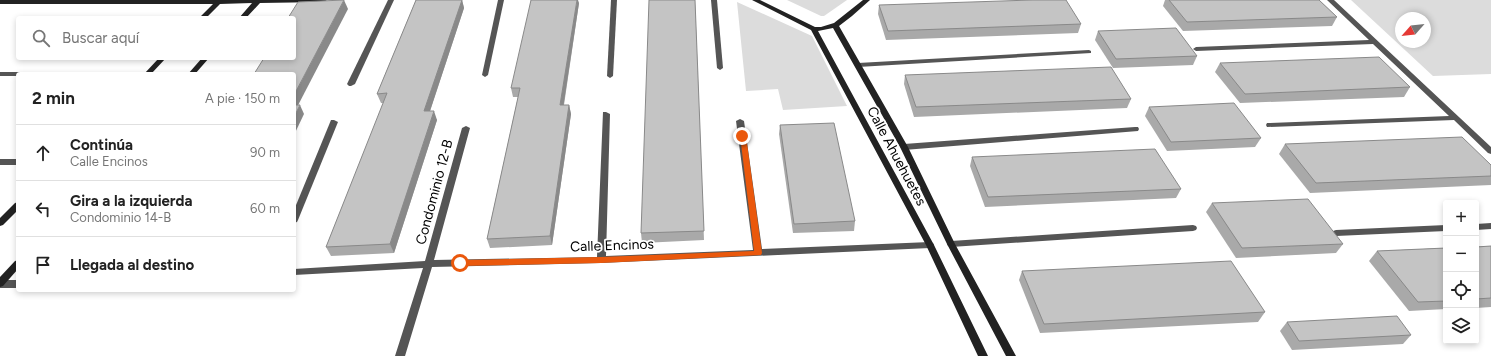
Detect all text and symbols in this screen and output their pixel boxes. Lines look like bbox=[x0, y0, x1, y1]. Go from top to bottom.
north arrow bbox=[1395, 12, 1431, 48]
search box bbox=[16, 16, 296, 60]
icon: search bbox=[30, 27, 52, 49]
text: Buscar aquí bbox=[62, 29, 139, 47]
text: 2 min bbox=[32, 88, 75, 108]
text: A pie · 150 m bbox=[205, 91, 280, 106]
street label: Calle Ahuehuetes bbox=[863, 104, 930, 209]
route end bbox=[733, 127, 751, 145]
text: Continúa bbox=[70, 136, 133, 154]
street label: Condominio 12-B bbox=[412, 138, 457, 247]
icon: ahead bbox=[32, 142, 54, 164]
text: 90 m bbox=[250, 145, 280, 160]
text: Calle Encinos bbox=[70, 154, 148, 169]
text: Gira a la izquierda bbox=[70, 192, 192, 210]
icon: left bbox=[32, 198, 54, 220]
map controls bbox=[1443, 200, 1479, 344]
button: + bbox=[1443, 200, 1479, 236]
text: 60 m bbox=[250, 201, 280, 216]
text: Condominio 14-B bbox=[70, 210, 171, 225]
street label: Calle Encinos bbox=[570, 236, 654, 255]
button: − bbox=[1443, 236, 1479, 272]
icon: arrive bbox=[32, 254, 54, 276]
route start bbox=[451, 254, 469, 272]
text: Llegada al destino bbox=[70, 256, 194, 274]
button: locate bbox=[1443, 272, 1479, 308]
button: layers bbox=[1443, 308, 1479, 344]

